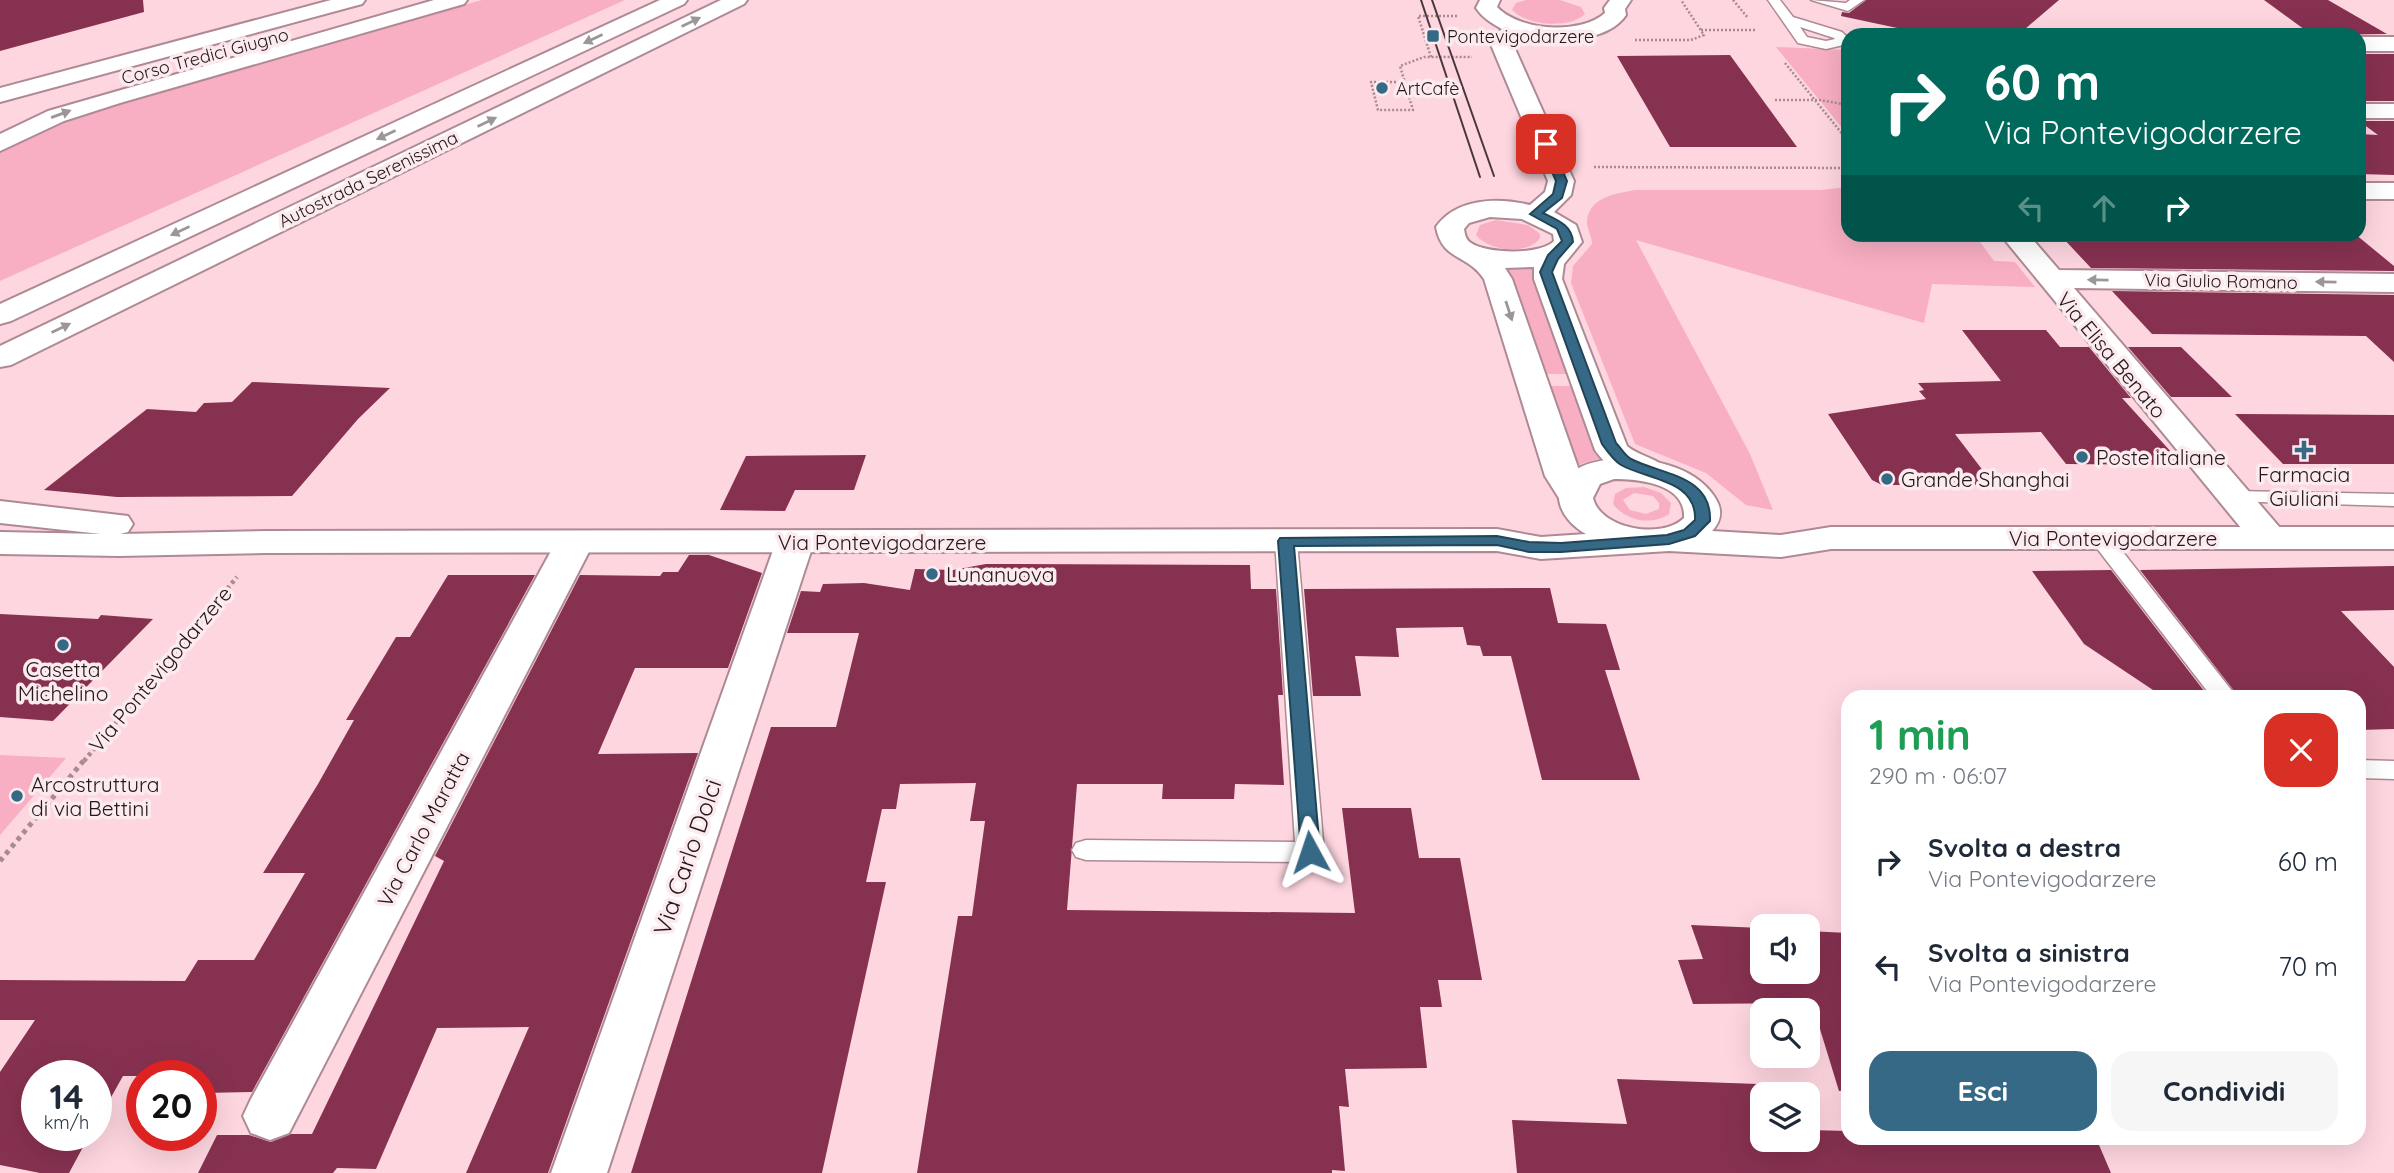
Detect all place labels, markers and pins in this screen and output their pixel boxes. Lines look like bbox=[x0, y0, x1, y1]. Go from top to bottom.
place label: Pontevigodarzere bbox=[1447, 25, 1594, 48]
marker: Pontevigodarzere bbox=[1425, 28, 1441, 44]
place label: ArtCafè bbox=[1396, 77, 1459, 100]
marker: ArtCafè bbox=[1374, 80, 1390, 96]
pin bbox=[1516, 114, 1576, 174]
marker: Farmacia Giuliani bbox=[2296, 442, 2312, 458]
place label: Poste italiane bbox=[2096, 444, 2226, 470]
marker: Poste italiane bbox=[2074, 449, 2090, 465]
place label: Farmacia Giuliani bbox=[2258, 461, 2350, 511]
place label: Grande Shanghai bbox=[1901, 466, 2069, 492]
marker: Grande Shanghai bbox=[1879, 471, 1895, 487]
place label: Lunanuova bbox=[946, 561, 1054, 587]
marker: Lunanuova bbox=[924, 566, 940, 582]
marker: Casetta Michelino bbox=[55, 637, 71, 653]
place label: Casetta Michelino bbox=[18, 656, 108, 706]
place label: Arcostruttura di via Bettini bbox=[31, 771, 160, 821]
marker: Arcostruttura di via Bettini bbox=[9, 788, 25, 804]

